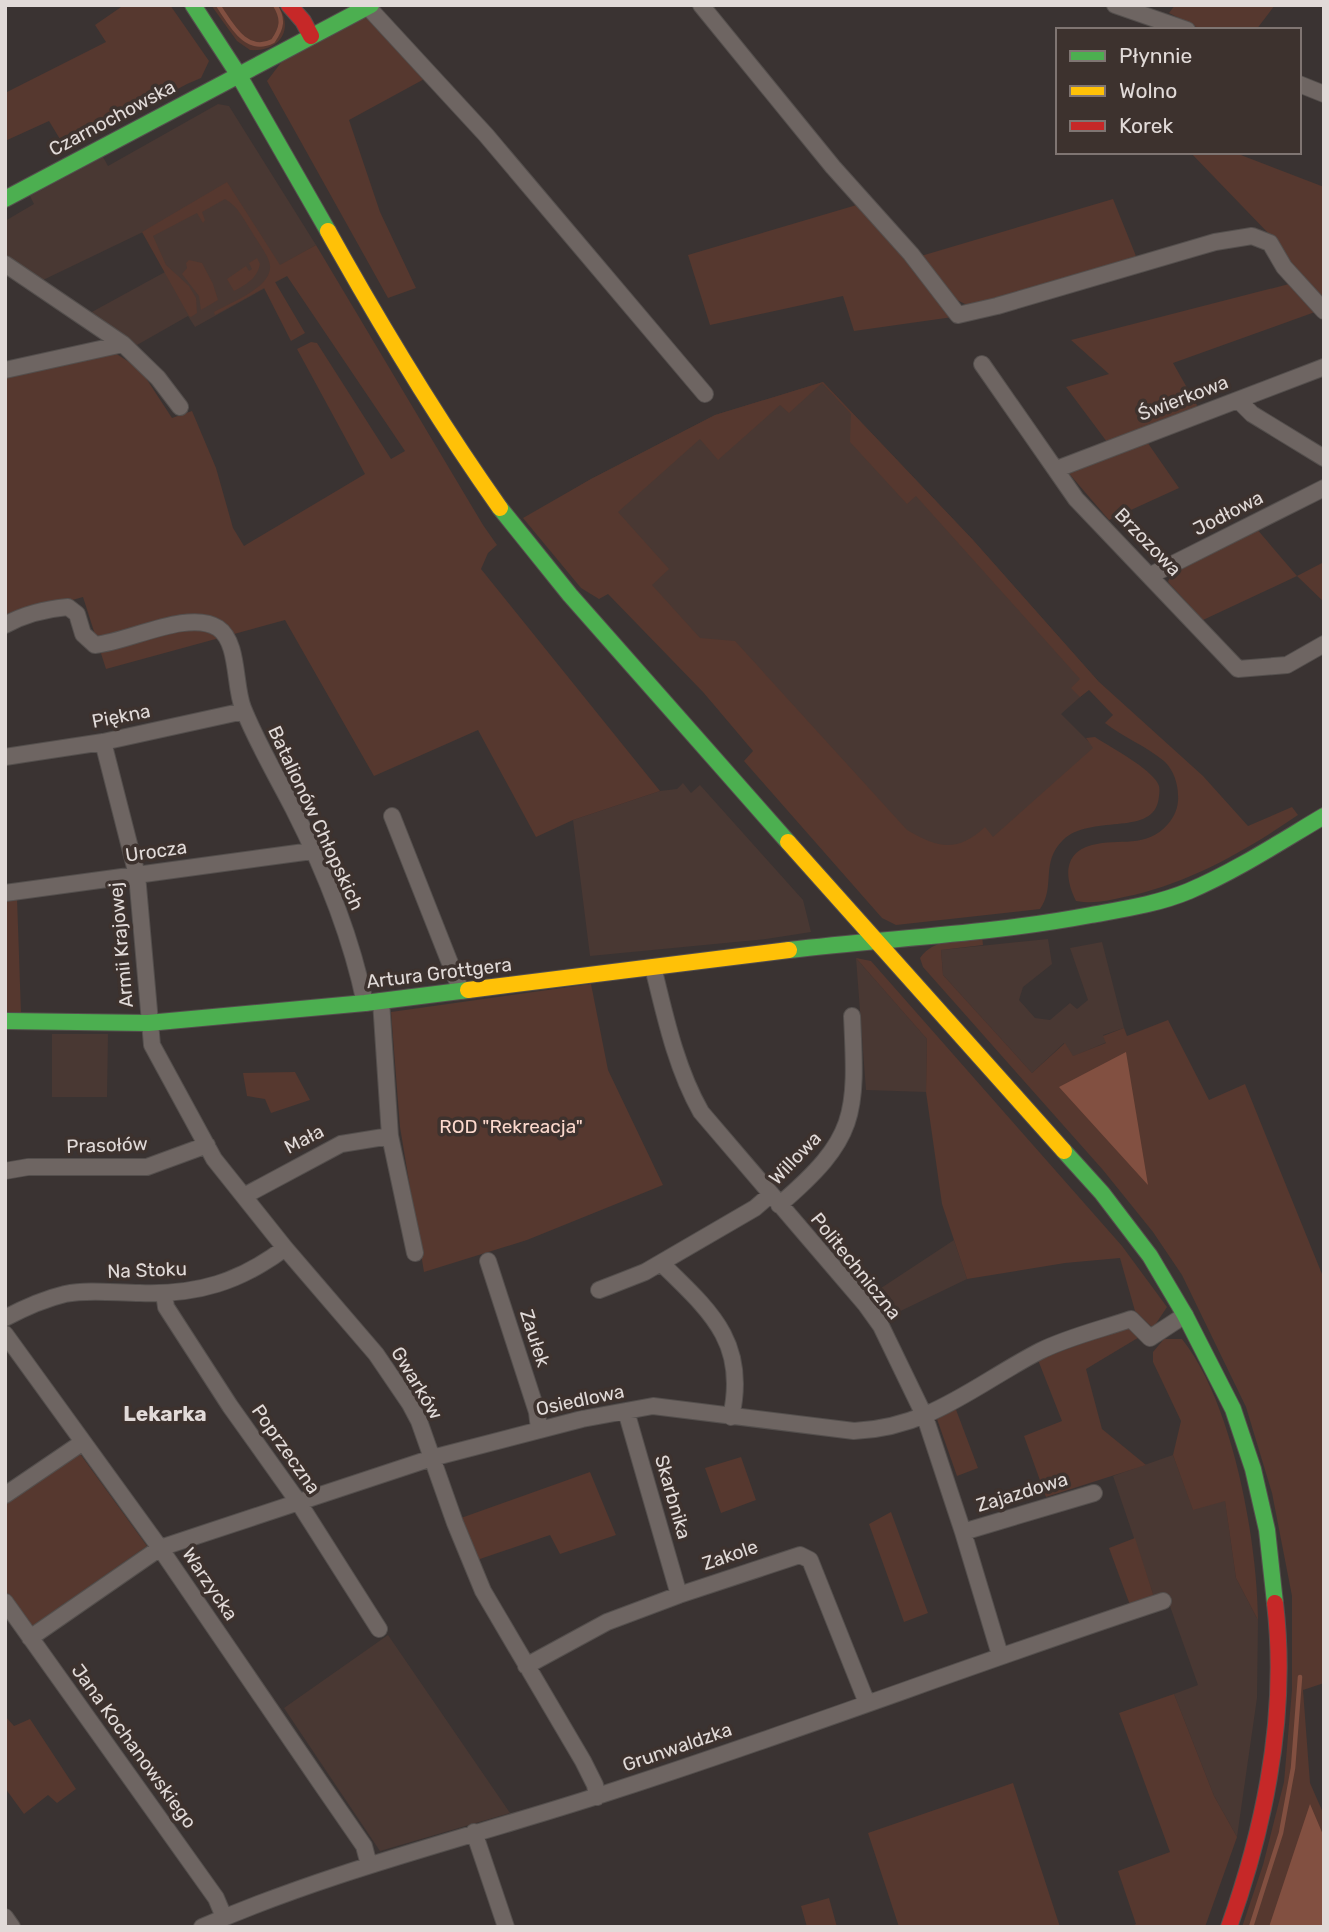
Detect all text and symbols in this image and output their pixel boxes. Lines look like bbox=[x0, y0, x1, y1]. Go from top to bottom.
legend bbox=[1056, 28, 1301, 154]
text: Płynnie bbox=[1119, 43, 1192, 68]
street label: Czarnochowska bbox=[45, 75, 179, 161]
text: Wolno bbox=[1119, 78, 1177, 103]
text: Korek bbox=[1119, 113, 1174, 138]
street label: Świerkowa bbox=[1135, 370, 1231, 426]
street label: Jodłowa bbox=[1189, 486, 1267, 540]
street label: Brzozowa bbox=[1110, 503, 1186, 581]
street label: Piękna bbox=[90, 699, 152, 733]
street label: Batalionów Chłopskich bbox=[263, 722, 369, 914]
street label: Urocza bbox=[124, 835, 188, 867]
street label: Armii Krajowej bbox=[104, 881, 138, 1009]
street label: Artura Grottgera bbox=[365, 953, 513, 993]
park label: ROD "Rekreacja" bbox=[439, 1115, 583, 1138]
street label: Mała bbox=[280, 1119, 328, 1159]
street label: Willowa bbox=[764, 1127, 826, 1189]
street label: Prasołów bbox=[66, 1132, 148, 1158]
street label: Politechniczna bbox=[806, 1208, 906, 1324]
street label: Na Stoku bbox=[107, 1257, 187, 1283]
street label: Zaułek bbox=[515, 1306, 555, 1370]
street label: Gwarków bbox=[386, 1342, 448, 1424]
street label: Osiedlowa bbox=[534, 1379, 626, 1421]
street label: Poprzeczna bbox=[247, 1400, 325, 1498]
district label: Lekarka bbox=[123, 1401, 207, 1426]
street label: Skarbnika bbox=[650, 1452, 696, 1542]
street label: Zajazdowa bbox=[974, 1467, 1070, 1517]
street label: Zakole bbox=[699, 1535, 761, 1575]
street label: Warzycka bbox=[177, 1543, 243, 1625]
street label: Jana Kochanowskiego bbox=[67, 1659, 201, 1833]
street label: Grunwaldzka bbox=[619, 1718, 735, 1776]

